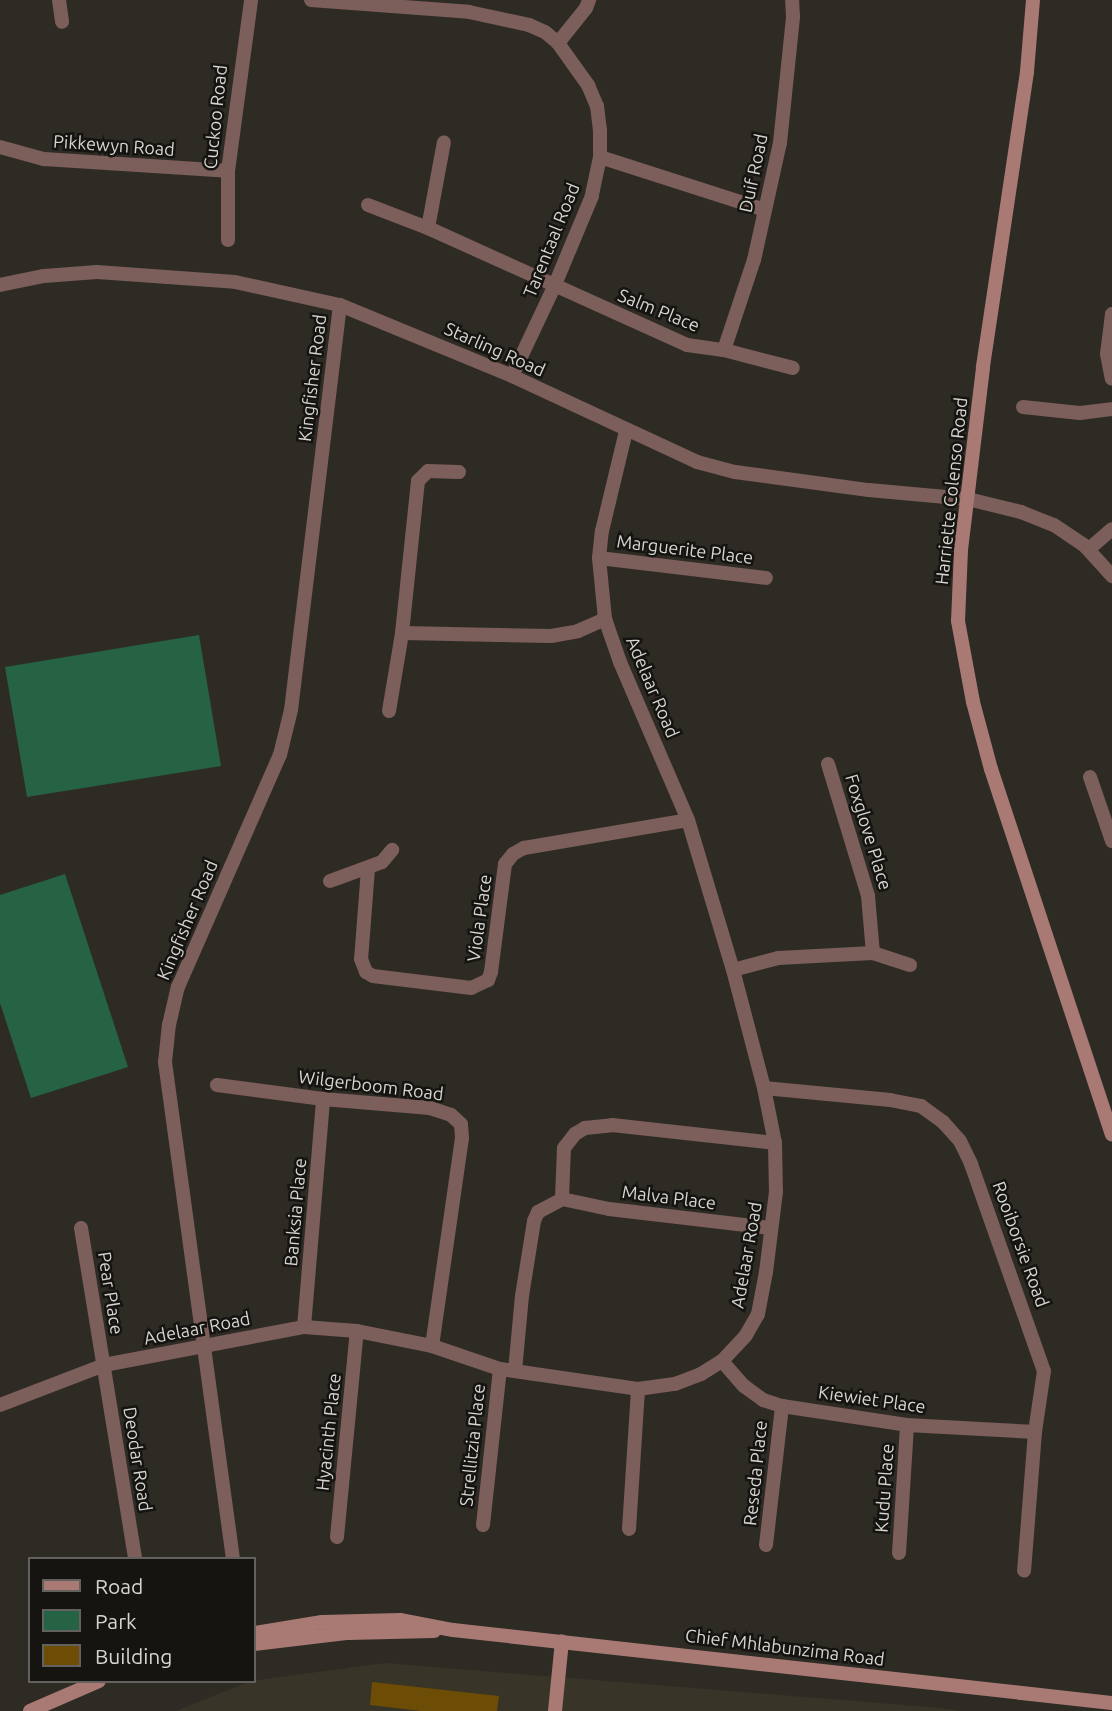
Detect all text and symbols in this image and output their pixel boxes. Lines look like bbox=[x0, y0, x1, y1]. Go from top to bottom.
street label: Cuckoo Road bbox=[199, 64, 231, 170]
street label: Pikkewyn Road bbox=[52, 130, 176, 160]
street label: Duif Road bbox=[734, 132, 772, 214]
street label: Tarentaal Road bbox=[518, 180, 584, 300]
street label: Salm Place bbox=[615, 284, 703, 336]
street label: Kingfisher Road bbox=[293, 313, 331, 443]
street label: Starling Road bbox=[441, 317, 549, 381]
street label: Harriette Colenso Road bbox=[930, 396, 972, 586]
street label: Marguerite Place bbox=[615, 530, 755, 568]
street label: Adelaar Road bbox=[622, 633, 684, 741]
street label: Foxglove Place bbox=[841, 771, 897, 893]
street label: Kingfisher Road bbox=[152, 857, 222, 983]
street label: Viola Place bbox=[462, 873, 496, 963]
street label: Wilgerboom Road bbox=[297, 1065, 445, 1105]
street label: Banksia Place bbox=[280, 1157, 310, 1267]
street label: Rooiborsie Road bbox=[988, 1178, 1054, 1310]
street label: Malva Place bbox=[621, 1181, 717, 1213]
street label: Adelaar Road bbox=[726, 1200, 766, 1310]
street label: Pear Place bbox=[94, 1250, 128, 1336]
street label: Adelaar Road bbox=[142, 1307, 252, 1349]
street label: Hyacinth Place bbox=[311, 1372, 345, 1492]
street label: Kiewiet Place bbox=[817, 1381, 927, 1417]
street label: Strellitzia Place bbox=[455, 1383, 489, 1507]
street label: Deodar Road bbox=[119, 1405, 157, 1513]
street label: Reseda Place bbox=[739, 1419, 771, 1527]
street label: Kudu Place bbox=[870, 1443, 898, 1533]
legend bbox=[28, 1557, 256, 1683]
text: Road bbox=[95, 1574, 143, 1598]
text: Park bbox=[95, 1609, 137, 1633]
street label: Chief Mhlabunzima Road bbox=[684, 1624, 886, 1670]
text: Building bbox=[95, 1644, 172, 1668]

